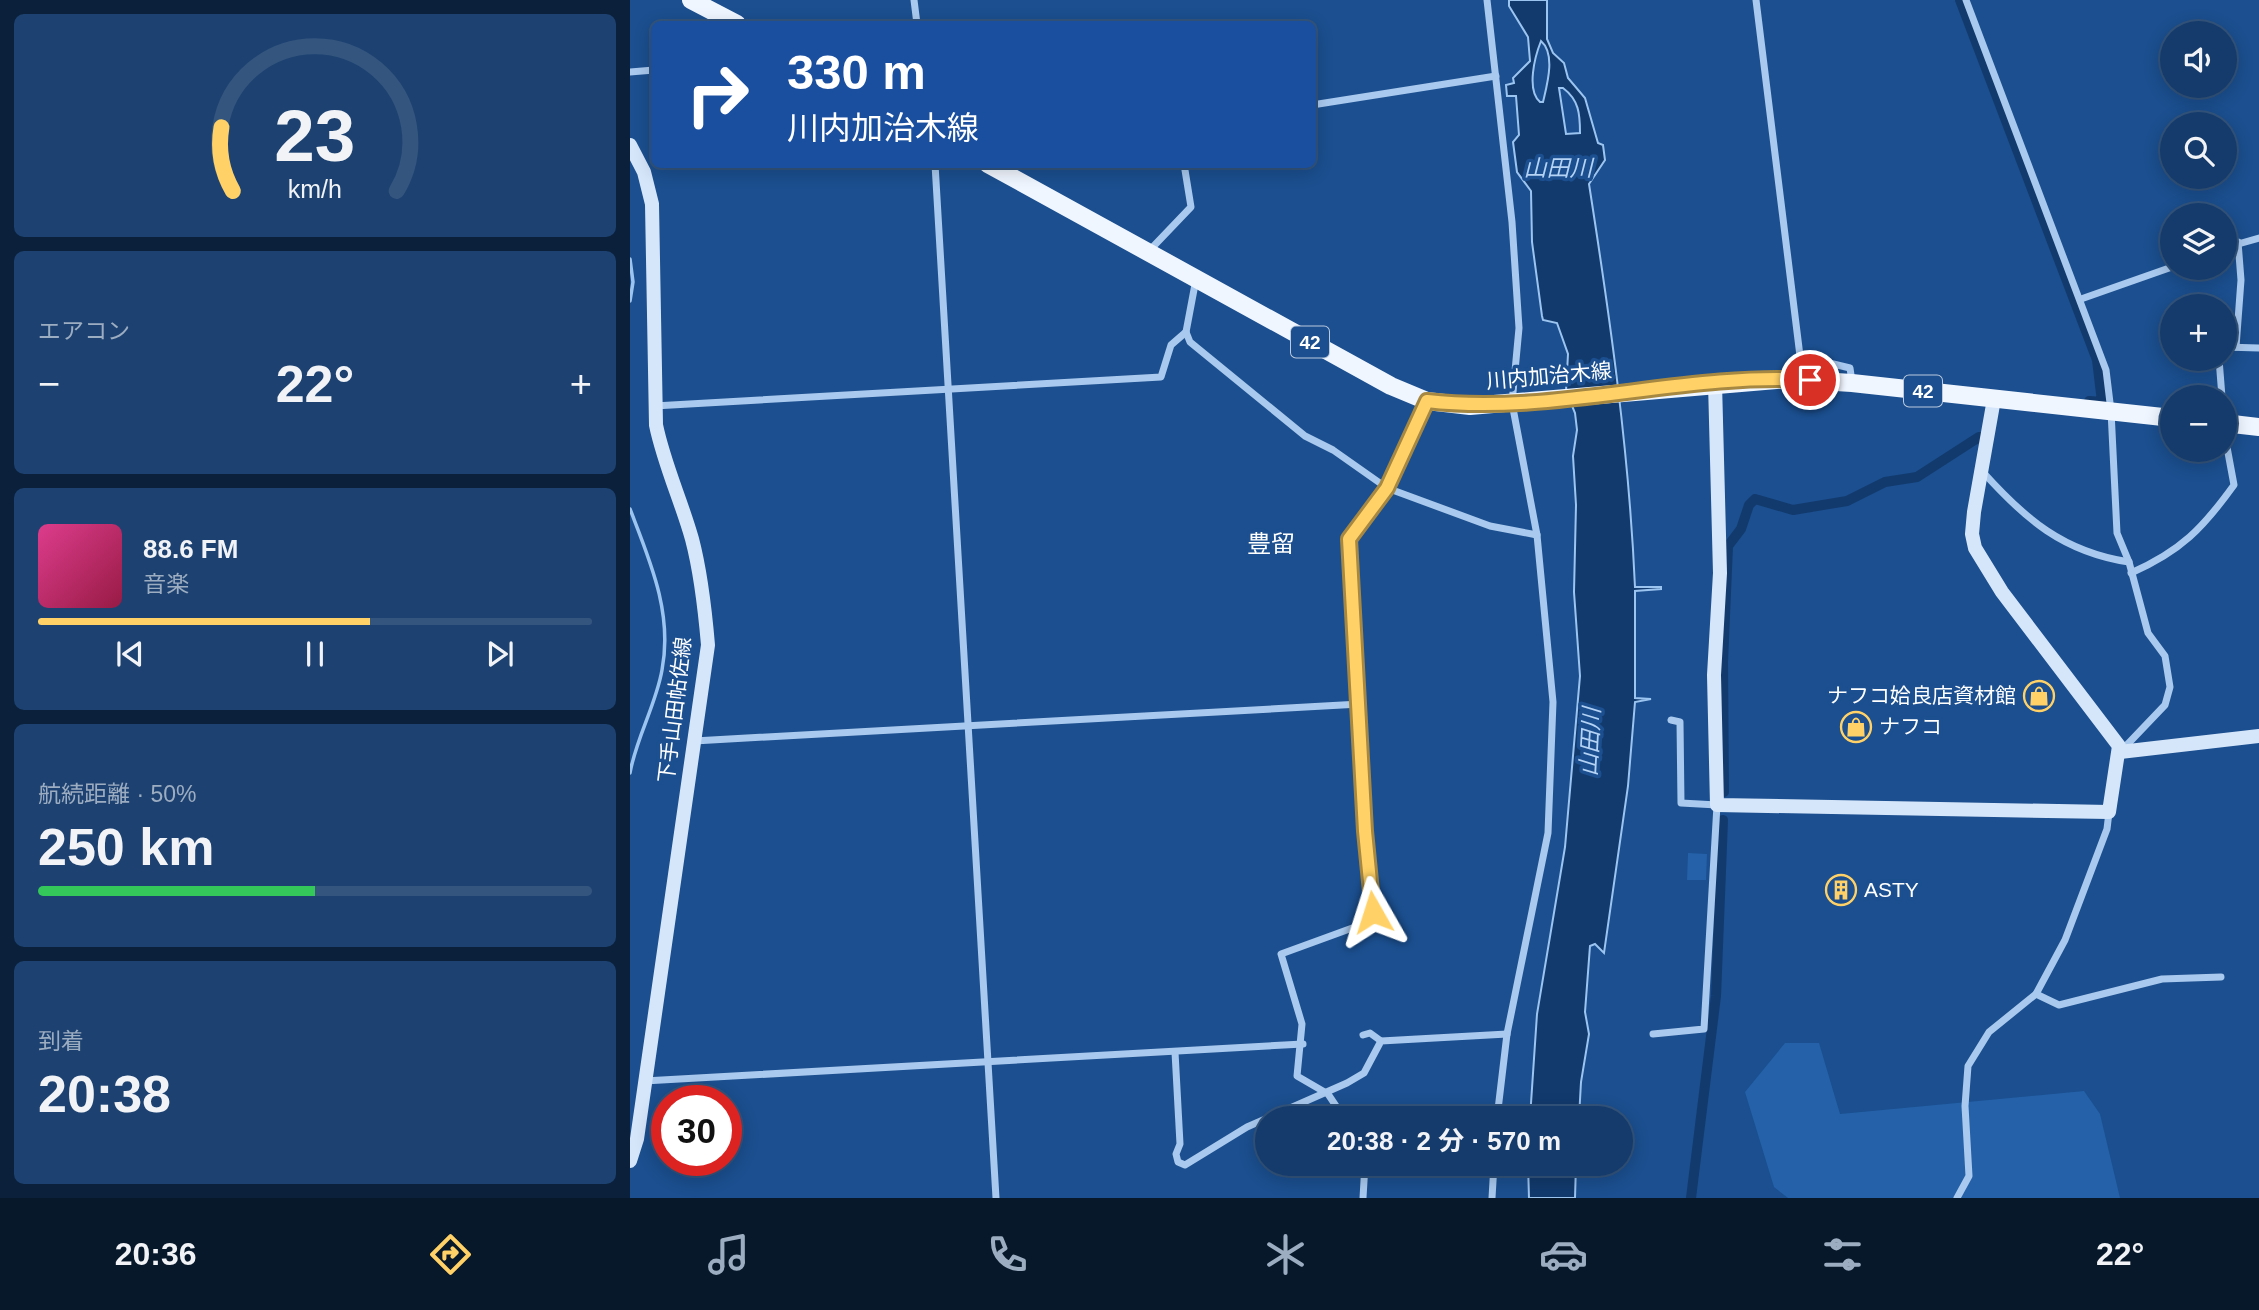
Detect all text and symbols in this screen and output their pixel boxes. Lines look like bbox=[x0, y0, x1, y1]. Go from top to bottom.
map controls bbox=[2160, 21, 2237, 462]
button: sound bbox=[2160, 21, 2237, 98]
text: 330 m bbox=[787, 45, 926, 99]
icon: right bbox=[672, 49, 763, 140]
text: 23 bbox=[275, 96, 355, 177]
text: 川内加治木線 bbox=[787, 110, 979, 146]
button: search bbox=[2160, 112, 2237, 189]
water label: 山田川 bbox=[1524, 155, 1596, 181]
text: km/h bbox=[288, 175, 342, 203]
button: layers bbox=[2160, 203, 2237, 280]
button: + bbox=[2160, 294, 2237, 371]
text: エアコン bbox=[38, 318, 130, 344]
road number: 42 bbox=[1291, 326, 1329, 358]
pin bbox=[1780, 350, 1840, 410]
text: 22° bbox=[276, 355, 354, 413]
street label: 川内加治木線 bbox=[1485, 359, 1613, 392]
icon: arrive bbox=[1791, 361, 1829, 399]
text: − bbox=[38, 363, 60, 405]
text: + bbox=[570, 363, 592, 405]
road number: 42 bbox=[1904, 376, 1942, 406]
button: − bbox=[2160, 385, 2237, 462]
district label: 豊留 bbox=[1247, 530, 1295, 557]
text: 88.6 FM bbox=[143, 534, 238, 564]
text: 音楽 bbox=[143, 571, 189, 597]
icon: previous bbox=[111, 635, 149, 673]
icon: pause bbox=[296, 635, 334, 673]
icon: next bbox=[481, 635, 519, 673]
street label: 下手山田帖佐線 bbox=[654, 636, 695, 784]
shop icon: ナフコ姶良店資材館 bbox=[2022, 679, 2056, 713]
place label: ナフコ姶良店資材館 bbox=[1827, 684, 2016, 707]
water label: 山田川 bbox=[1575, 704, 1605, 777]
shop icon: ナフコ bbox=[1839, 710, 1873, 744]
place label: ナフコ bbox=[1879, 715, 1942, 738]
text: 航続距離 · 50% bbox=[38, 781, 196, 807]
text: 250 km bbox=[38, 818, 214, 876]
building icon: ASTY bbox=[1824, 873, 1858, 907]
position arrow bbox=[1336, 875, 1410, 949]
place label: ASTY bbox=[1864, 878, 1919, 901]
text: 到着 bbox=[38, 1028, 84, 1054]
text: 20:38 bbox=[38, 1065, 171, 1123]
speed limit sign: 30 bbox=[651, 1085, 742, 1176]
text: 20:38 · 2 分 · 570 m bbox=[1327, 1126, 1561, 1156]
icon: directions bbox=[426, 1230, 475, 1279]
icon: music bbox=[704, 1230, 753, 1279]
icon: phone bbox=[983, 1230, 1032, 1279]
icon: climate bbox=[1261, 1230, 1310, 1279]
icon: car bbox=[1539, 1230, 1588, 1279]
icon: filters bbox=[1818, 1230, 1867, 1279]
text: 20:36 bbox=[115, 1236, 197, 1272]
text: 22° bbox=[2096, 1236, 2144, 1272]

